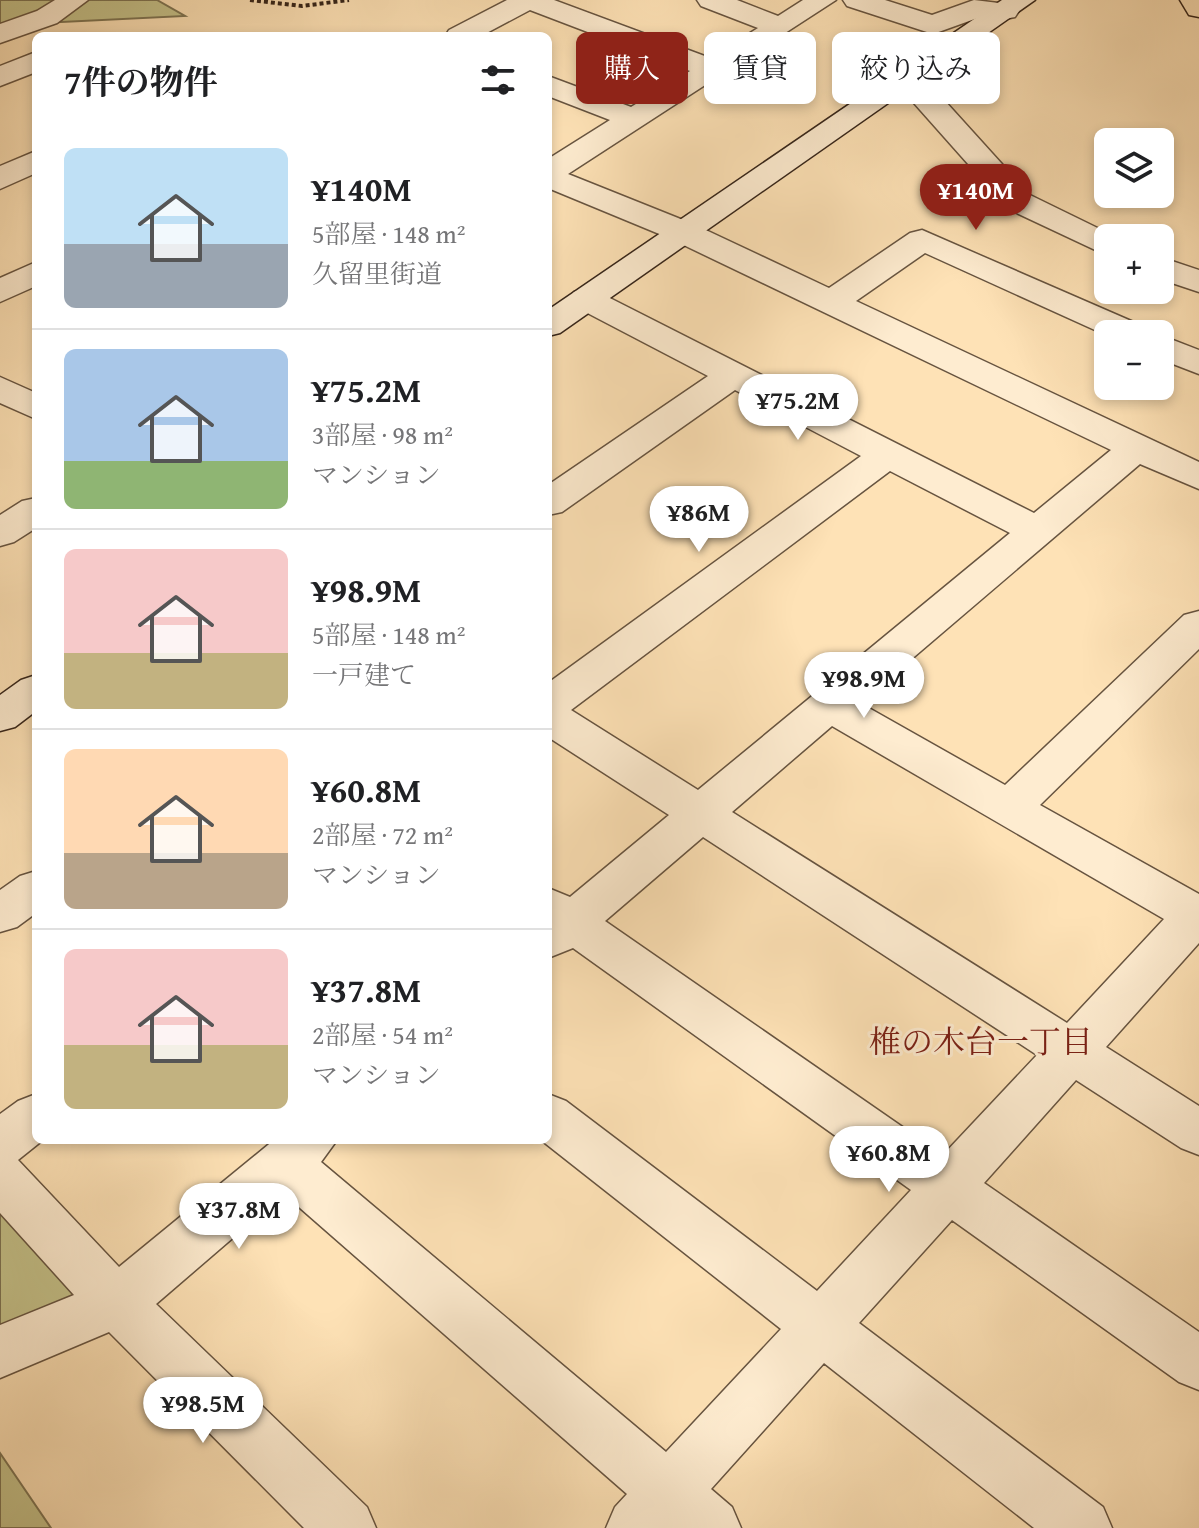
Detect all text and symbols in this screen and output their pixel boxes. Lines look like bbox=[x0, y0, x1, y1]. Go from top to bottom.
chip: 購入 bbox=[576, 32, 688, 104]
chip: 賃貸 bbox=[704, 32, 816, 104]
chip: 絞り込み bbox=[832, 32, 1000, 104]
text: 7件の物件 bbox=[64, 57, 218, 106]
icon: filters bbox=[476, 58, 520, 102]
map controls bbox=[1094, 128, 1174, 400]
button: layers bbox=[1094, 128, 1174, 208]
text: ¥140M bbox=[312, 164, 412, 213]
pin: ¥140M bbox=[920, 164, 1032, 232]
text: ¥140M bbox=[938, 170, 1014, 209]
icon: home bbox=[128, 180, 224, 276]
text: 5部屋 · 148 m² bbox=[312, 214, 466, 253]
button: + bbox=[1094, 224, 1174, 304]
text: 久留里街道 bbox=[312, 254, 442, 293]
button: − bbox=[1094, 320, 1174, 400]
text: ¥75.2M bbox=[312, 365, 421, 414]
pin: ¥75.2M bbox=[733, 374, 863, 442]
text: ¥75.2M bbox=[756, 380, 840, 419]
icon: home bbox=[128, 381, 224, 477]
text: 3部屋 · 98 m² bbox=[312, 415, 453, 454]
text: マンション bbox=[312, 455, 441, 494]
pin: ¥86M bbox=[652, 486, 746, 554]
text: ¥86M bbox=[668, 492, 730, 531]
text: ¥98.9M bbox=[312, 565, 421, 614]
icon: home bbox=[128, 581, 224, 677]
text: 5部屋 · 148 m² bbox=[312, 615, 466, 654]
pin: ¥98.9M bbox=[799, 652, 929, 720]
text: 一戸建て bbox=[312, 655, 416, 694]
text: ¥98.9M bbox=[822, 658, 906, 697]
text: ¥60.8M bbox=[312, 765, 421, 814]
icon: home bbox=[128, 781, 224, 877]
text: 2部屋 · 72 m² bbox=[312, 815, 453, 854]
text: マンション bbox=[312, 855, 441, 894]
text: ¥37.8M bbox=[312, 965, 421, 1014]
icon: home bbox=[128, 981, 224, 1077]
text: 2部屋 · 54 m² bbox=[312, 1015, 453, 1054]
district label: 椎の木台一丁目 bbox=[869, 1018, 1093, 1065]
text: マンション bbox=[312, 1055, 441, 1094]
pin: ¥60.8M bbox=[824, 1126, 954, 1194]
text: ¥60.8M bbox=[847, 1132, 931, 1171]
pin: ¥37.8M bbox=[174, 1183, 304, 1251]
text: ¥37.8M bbox=[197, 1189, 281, 1228]
pin: ¥98.5M bbox=[138, 1377, 268, 1445]
text: ¥98.5M bbox=[161, 1383, 245, 1422]

